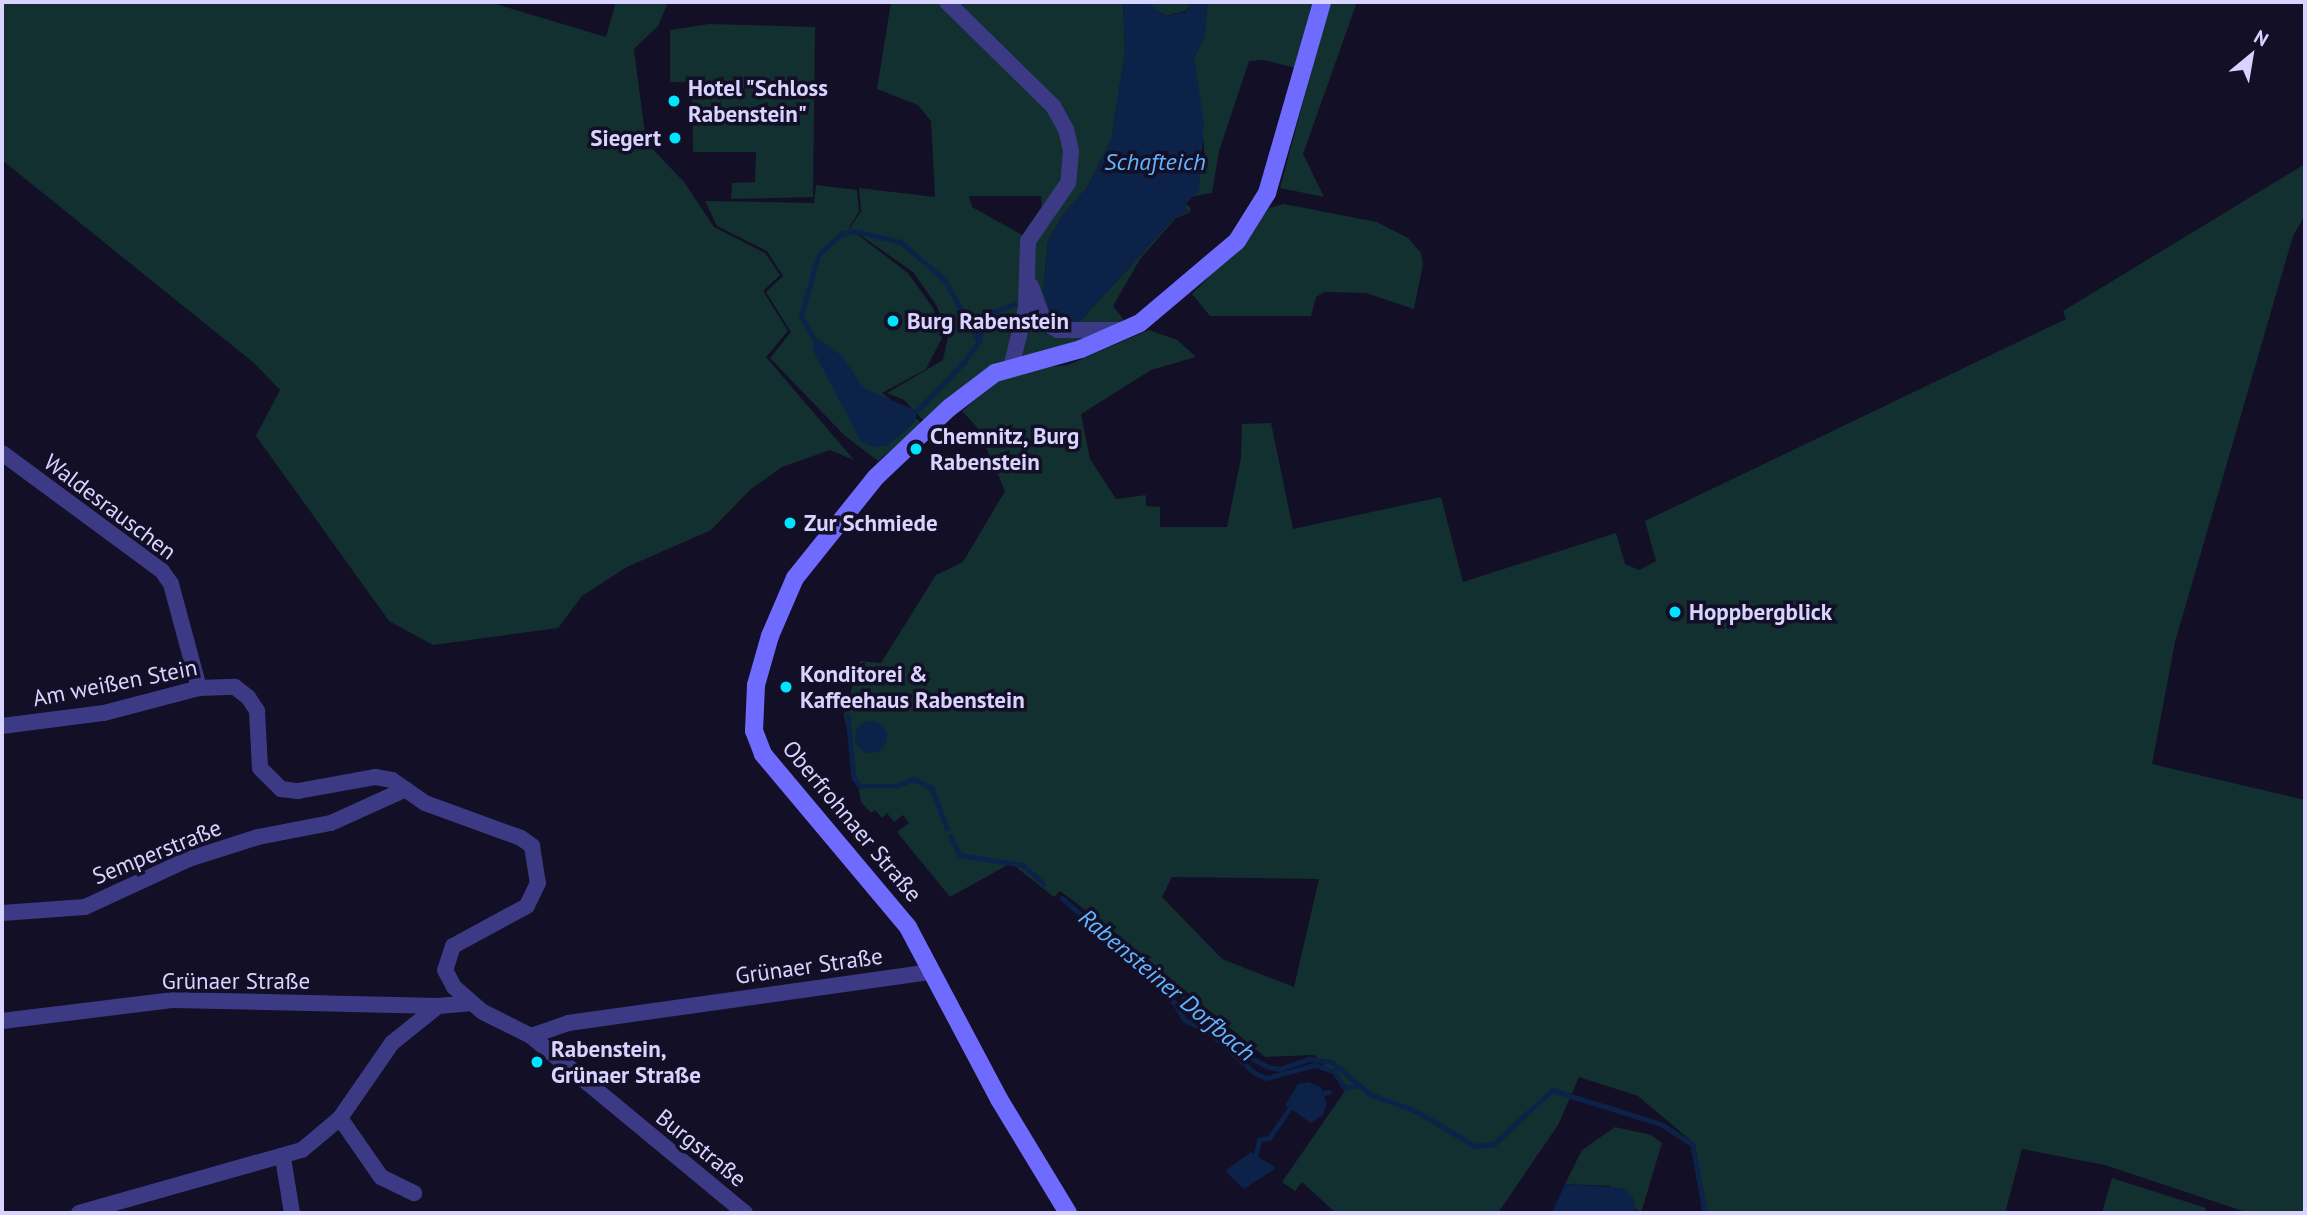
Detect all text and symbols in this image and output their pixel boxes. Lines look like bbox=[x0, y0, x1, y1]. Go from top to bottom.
north arrow bbox=[2216, 21, 2286, 91]
text: N bbox=[2250, 24, 2273, 51]
place label: Hotel "Schloss Rabenstein" bbox=[688, 74, 830, 128]
marker: Hotel "Schloss Rabenstein" bbox=[666, 93, 682, 109]
place label: Siegert bbox=[590, 124, 661, 152]
marker: Siegert bbox=[667, 130, 683, 146]
water label: Schafteich bbox=[1104, 148, 1206, 176]
place label: Burg Rabenstein bbox=[907, 307, 1069, 335]
marker: Burg Rabenstein bbox=[885, 313, 901, 329]
place label: Chemnitz, Burg Rabenstein bbox=[930, 422, 1081, 476]
marker: Chemnitz, Burg Rabenstein bbox=[908, 441, 924, 457]
street label: Waldesrauschen bbox=[38, 448, 182, 566]
place label: Zur Schmiede bbox=[804, 509, 938, 537]
marker: Zur Schmiede bbox=[782, 515, 798, 531]
place label: Hoppbergblick bbox=[1689, 598, 1832, 626]
marker: Hoppbergblick bbox=[1667, 604, 1683, 620]
street label: Am weißen Stein bbox=[30, 654, 200, 712]
place label: Konditorei & Kaffeehaus Rabenstein bbox=[800, 660, 1025, 714]
marker: Konditorei & Kaffeehaus Rabenstein bbox=[778, 679, 794, 695]
street label: Oberfrohnaer Straße bbox=[777, 735, 927, 907]
street label: Semperstraße bbox=[89, 814, 225, 890]
water label: Rabensteiner Dorfbach bbox=[1073, 903, 1261, 1067]
street label: Grünaer Straße bbox=[734, 942, 884, 990]
street label: Grünaer Straße bbox=[162, 967, 310, 995]
place label: Rabenstein, Grünaer Straße bbox=[551, 1035, 701, 1089]
marker: Rabenstein, Grünaer Straße bbox=[529, 1054, 545, 1070]
street label: Burgstraße bbox=[650, 1103, 752, 1193]

